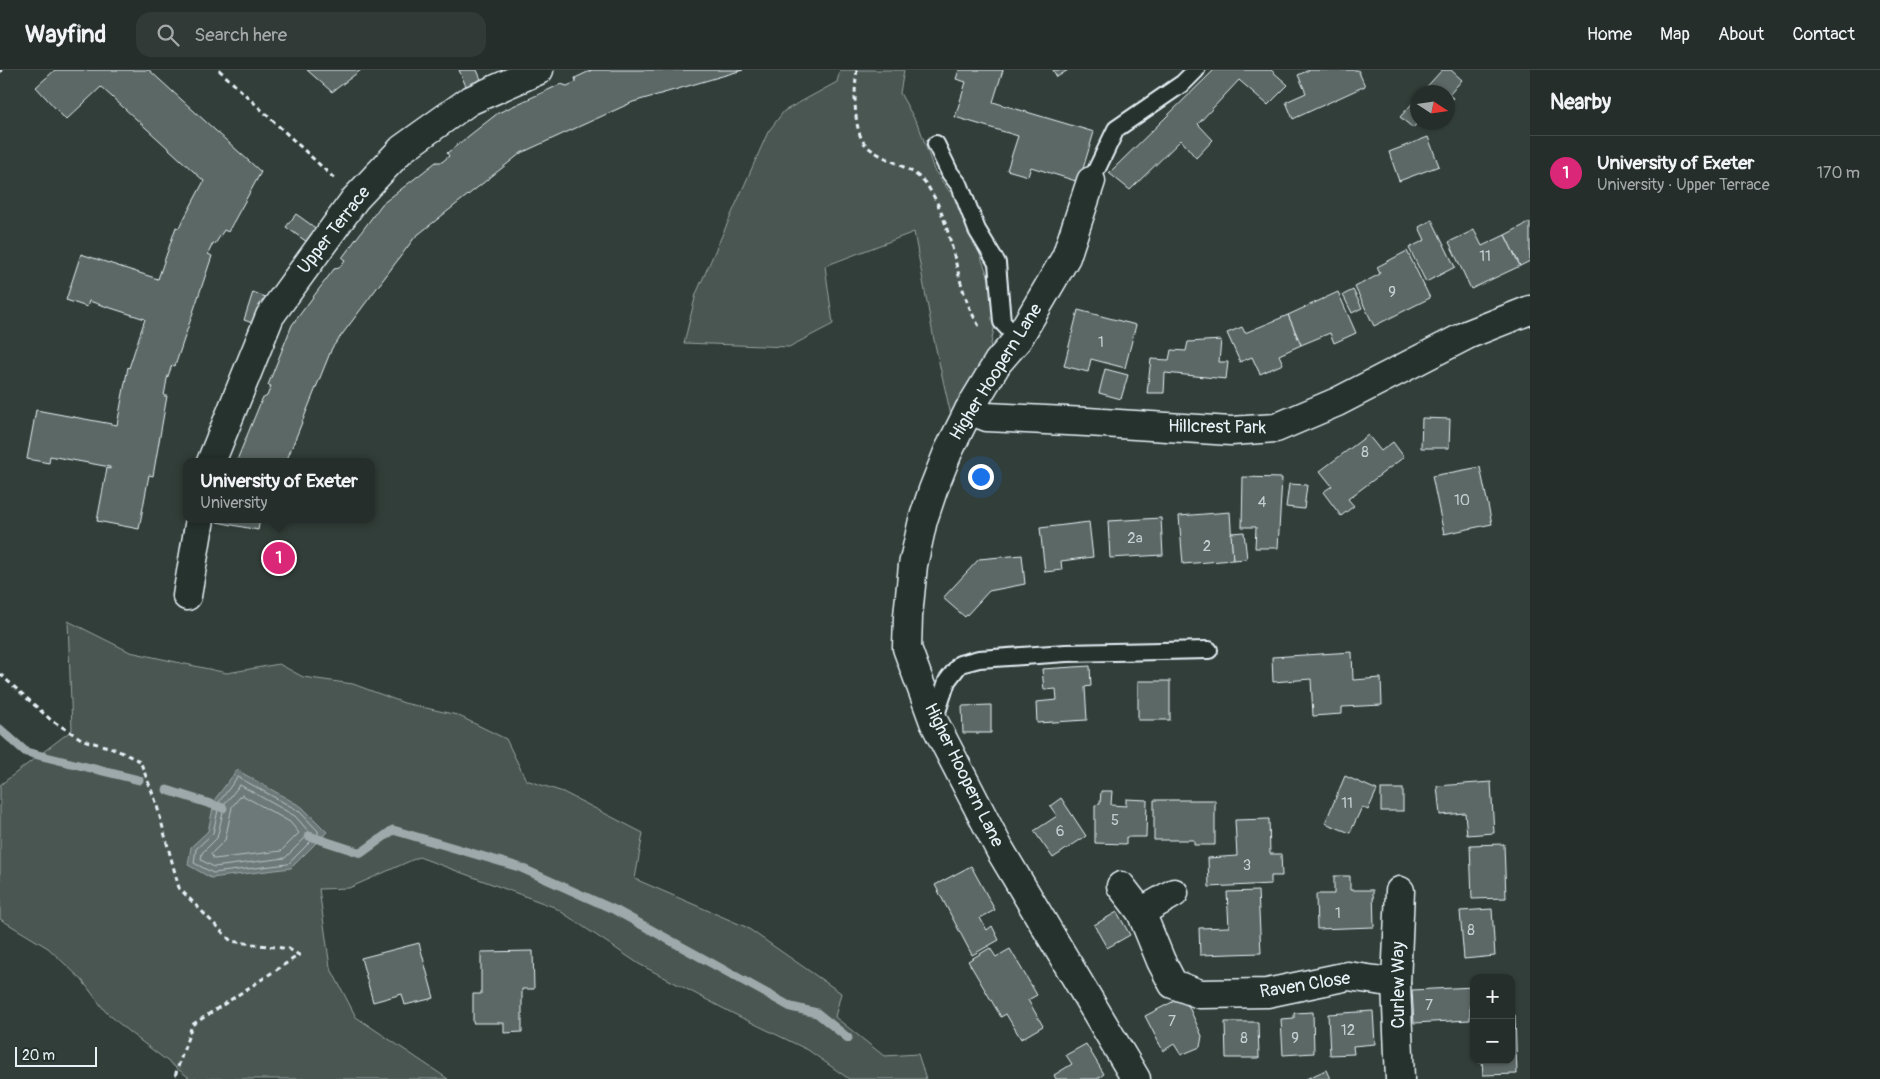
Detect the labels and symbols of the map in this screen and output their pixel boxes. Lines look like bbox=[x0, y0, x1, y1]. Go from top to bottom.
north arrow bbox=[1410, 85, 1455, 130]
street label: Upper Terrace bbox=[293, 181, 376, 279]
house number: 11 bbox=[1479, 247, 1491, 266]
house number: 9 bbox=[1388, 283, 1396, 302]
street label: Higher Hoopern Lane bbox=[945, 299, 1048, 445]
house number: 1 bbox=[1098, 333, 1104, 352]
street label: Hillcrest Park bbox=[1168, 415, 1267, 439]
house number: 8 bbox=[1361, 443, 1369, 462]
your location bbox=[968, 464, 994, 490]
house number: 10 bbox=[1454, 491, 1470, 510]
house number: 4 bbox=[1258, 493, 1267, 512]
house number: 2a bbox=[1127, 529, 1143, 548]
house number: 2 bbox=[1203, 537, 1211, 556]
pin: 1 bbox=[263, 539, 295, 577]
street label: Higher Hoopern Lane bbox=[919, 699, 1009, 851]
house number: 11 bbox=[1341, 794, 1353, 813]
house number: 5 bbox=[1111, 811, 1119, 830]
house number: 6 bbox=[1056, 822, 1064, 841]
house number: 3 bbox=[1243, 856, 1251, 875]
house number: 1 bbox=[1335, 904, 1341, 923]
house number: 8 bbox=[1467, 921, 1475, 940]
street label: Curlew Way bbox=[1387, 941, 1410, 1029]
street label: Raven Close bbox=[1258, 966, 1352, 1004]
house number: 7 bbox=[1425, 996, 1433, 1015]
house number: 7 bbox=[1168, 1012, 1176, 1031]
house number: 12 bbox=[1341, 1021, 1355, 1040]
house number: 8 bbox=[1240, 1029, 1248, 1048]
house number: 9 bbox=[1291, 1029, 1299, 1048]
scale bar bbox=[15, 1044, 98, 1067]

